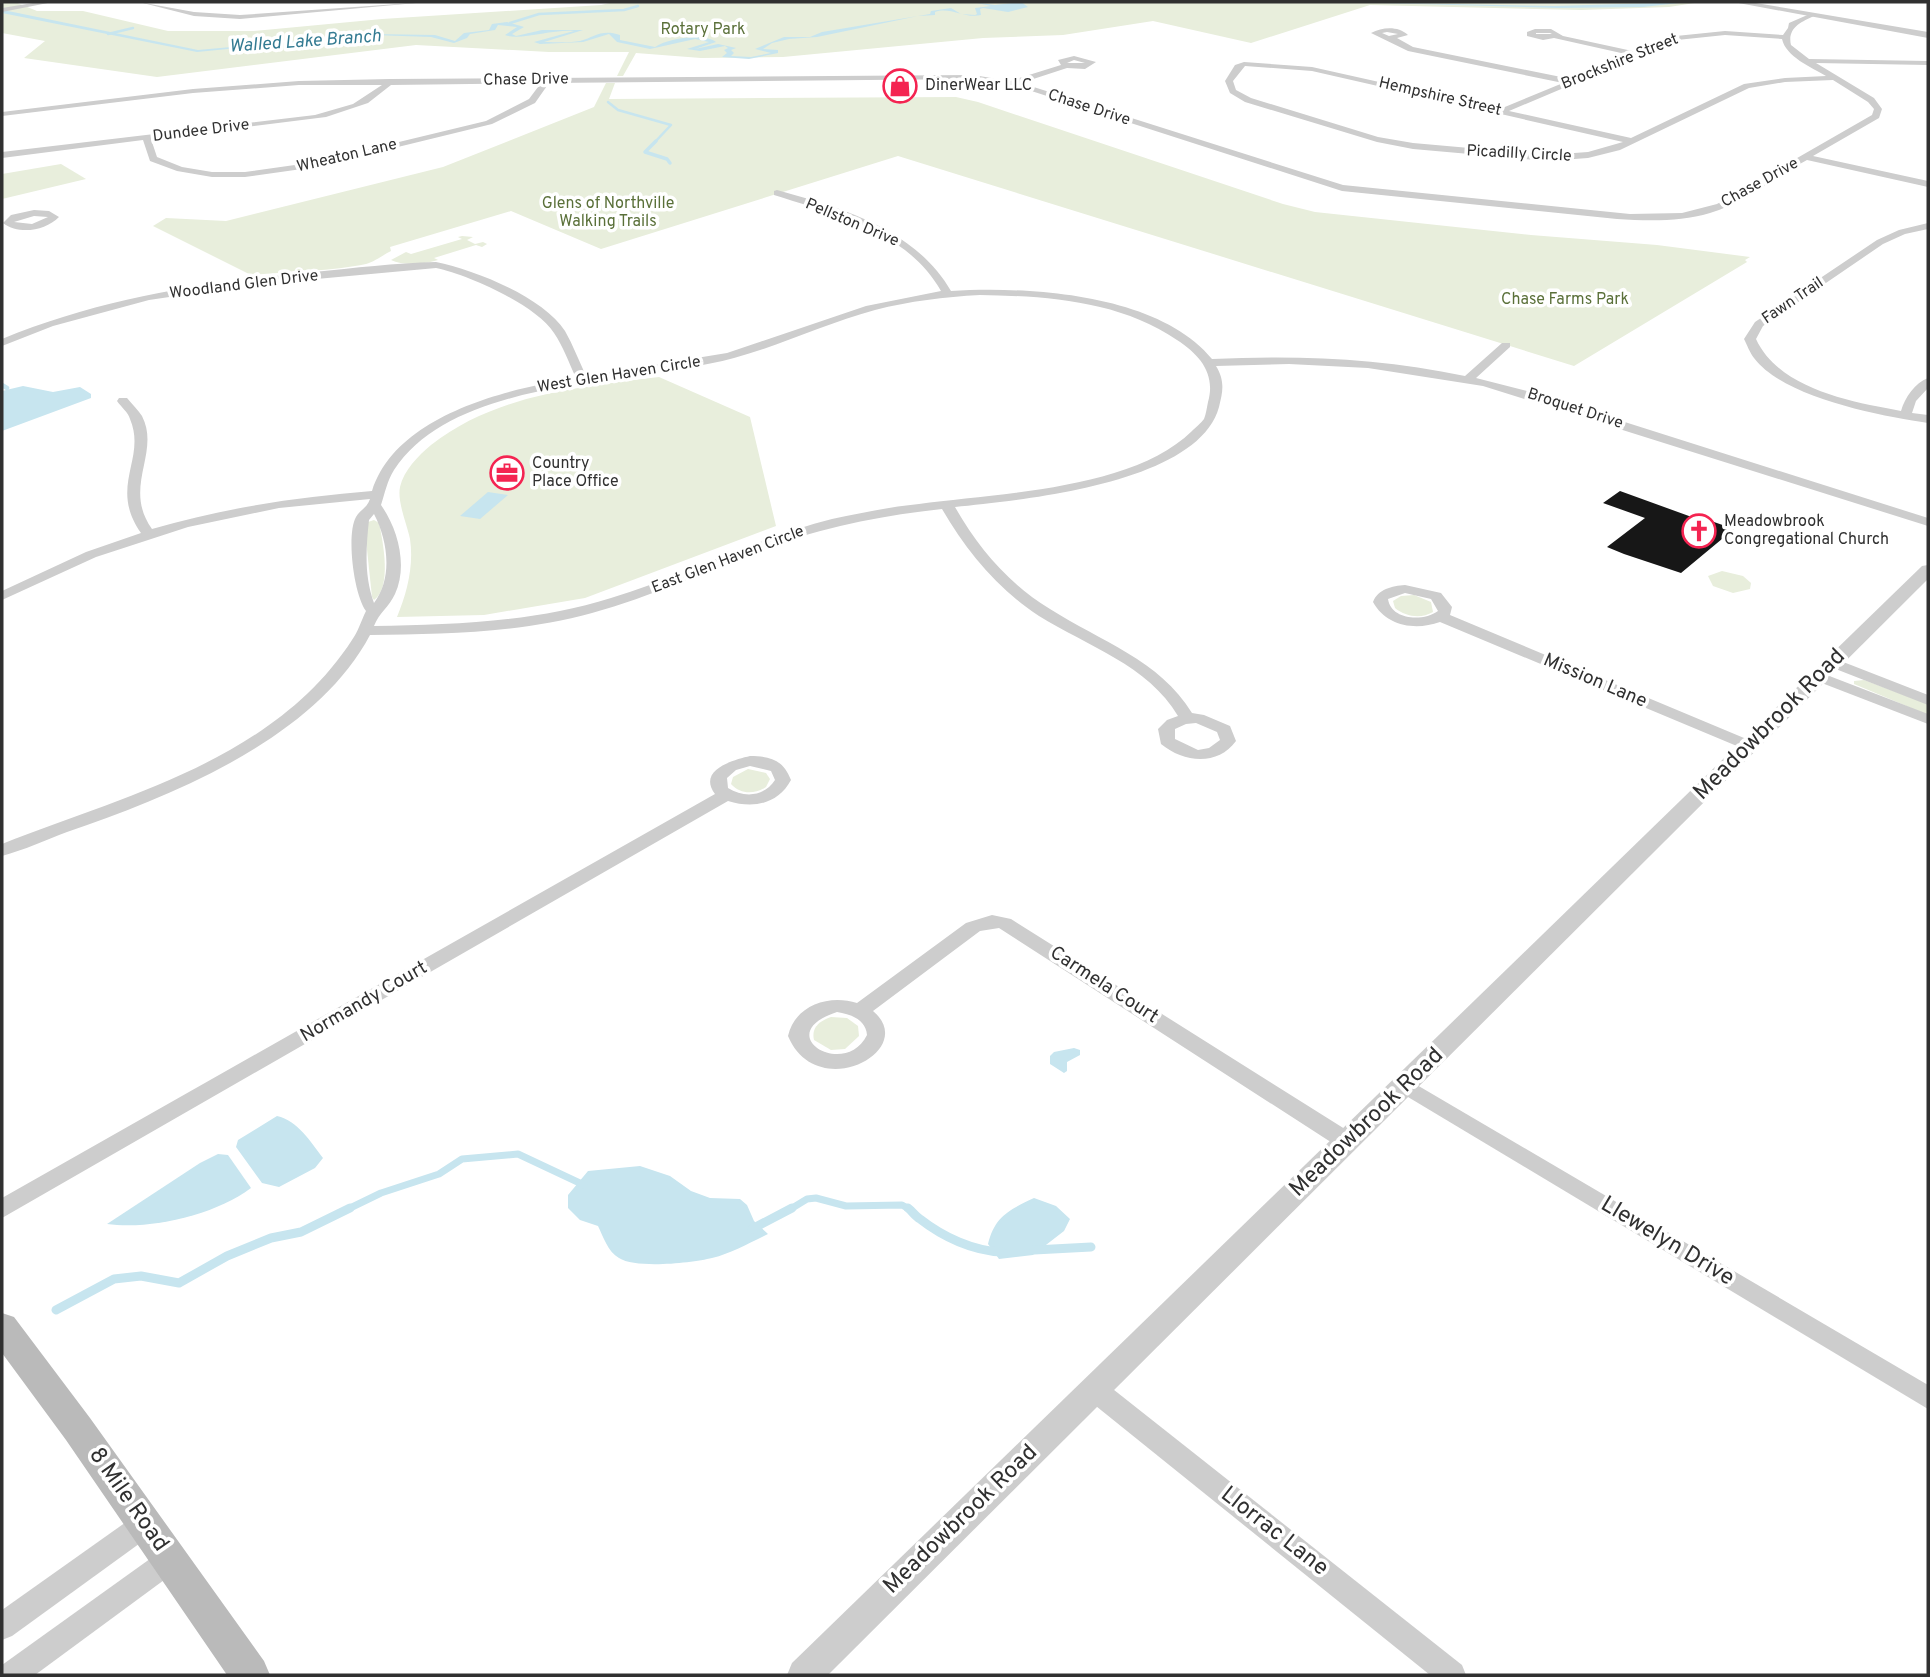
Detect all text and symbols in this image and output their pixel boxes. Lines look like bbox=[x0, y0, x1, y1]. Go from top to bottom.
park label: Rotary Park bbox=[660, 20, 746, 40]
water label: Walled Lake Branch bbox=[228, 25, 382, 59]
street label: Brockshire Street bbox=[1559, 29, 1681, 95]
shop icon: DinerWear LLC bbox=[881, 67, 919, 105]
street label: Chase Drive bbox=[483, 69, 569, 91]
street label: Hempshire Street bbox=[1377, 73, 1503, 121]
place label: DinerWear LLC bbox=[925, 76, 1032, 96]
street label: Chase Drive bbox=[1045, 85, 1133, 131]
street label: Dundee Drive bbox=[151, 115, 251, 147]
street label: Wheaton Lane bbox=[295, 135, 399, 177]
street label: Picadilly Circle bbox=[1466, 141, 1572, 167]
street label: Chase Drive bbox=[1718, 154, 1802, 212]
park label: Glens of Northville Walking Trails bbox=[542, 194, 674, 232]
street label: Pellston Drive bbox=[802, 194, 902, 252]
street label: Woodland Glen Drive bbox=[168, 266, 320, 304]
street label: Fawn Trail bbox=[1758, 273, 1828, 329]
park label: Chase Farms Park bbox=[1501, 290, 1629, 310]
street label: West Glen Haven Circle bbox=[536, 352, 702, 398]
street label: Broquet Drive bbox=[1525, 384, 1625, 434]
office icon: Country Place Office bbox=[488, 454, 526, 492]
place label: Country Place Office bbox=[532, 454, 619, 492]
church icon: Meadowbrook Congregational Church bbox=[1680, 512, 1718, 550]
place label: Meadowbrook Congregational Church bbox=[1724, 512, 1889, 550]
street label: East Glen Haven Circle bbox=[649, 522, 807, 598]
street label: Meadowbrook Road bbox=[1688, 643, 1852, 807]
street label: Mission Lane bbox=[1539, 648, 1651, 714]
street label: Carmela Court bbox=[1045, 941, 1163, 1029]
street label: Normandy Court bbox=[296, 956, 432, 1048]
street label: Meadowbrook Road bbox=[1284, 1042, 1450, 1204]
street label: Llewelyn Drive bbox=[1595, 1191, 1739, 1293]
street label: Meadowbrook Road bbox=[878, 1439, 1044, 1601]
street label: 8 Mile Road bbox=[81, 1442, 175, 1558]
street label: Llorrac Lane bbox=[1214, 1481, 1334, 1583]

